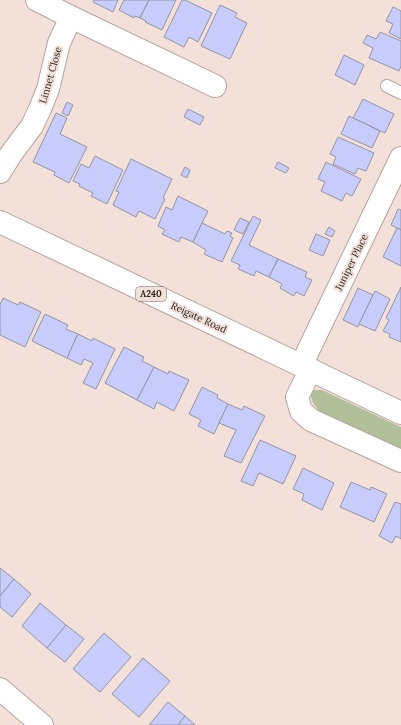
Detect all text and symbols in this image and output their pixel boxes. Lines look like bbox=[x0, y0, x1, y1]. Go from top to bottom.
street label: Linnet Close bbox=[36, 45, 65, 105]
street label: Juniper Place bbox=[332, 231, 371, 294]
road number: A240 bbox=[136, 287, 166, 301]
street label: Reigate Road bbox=[169, 299, 229, 336]

